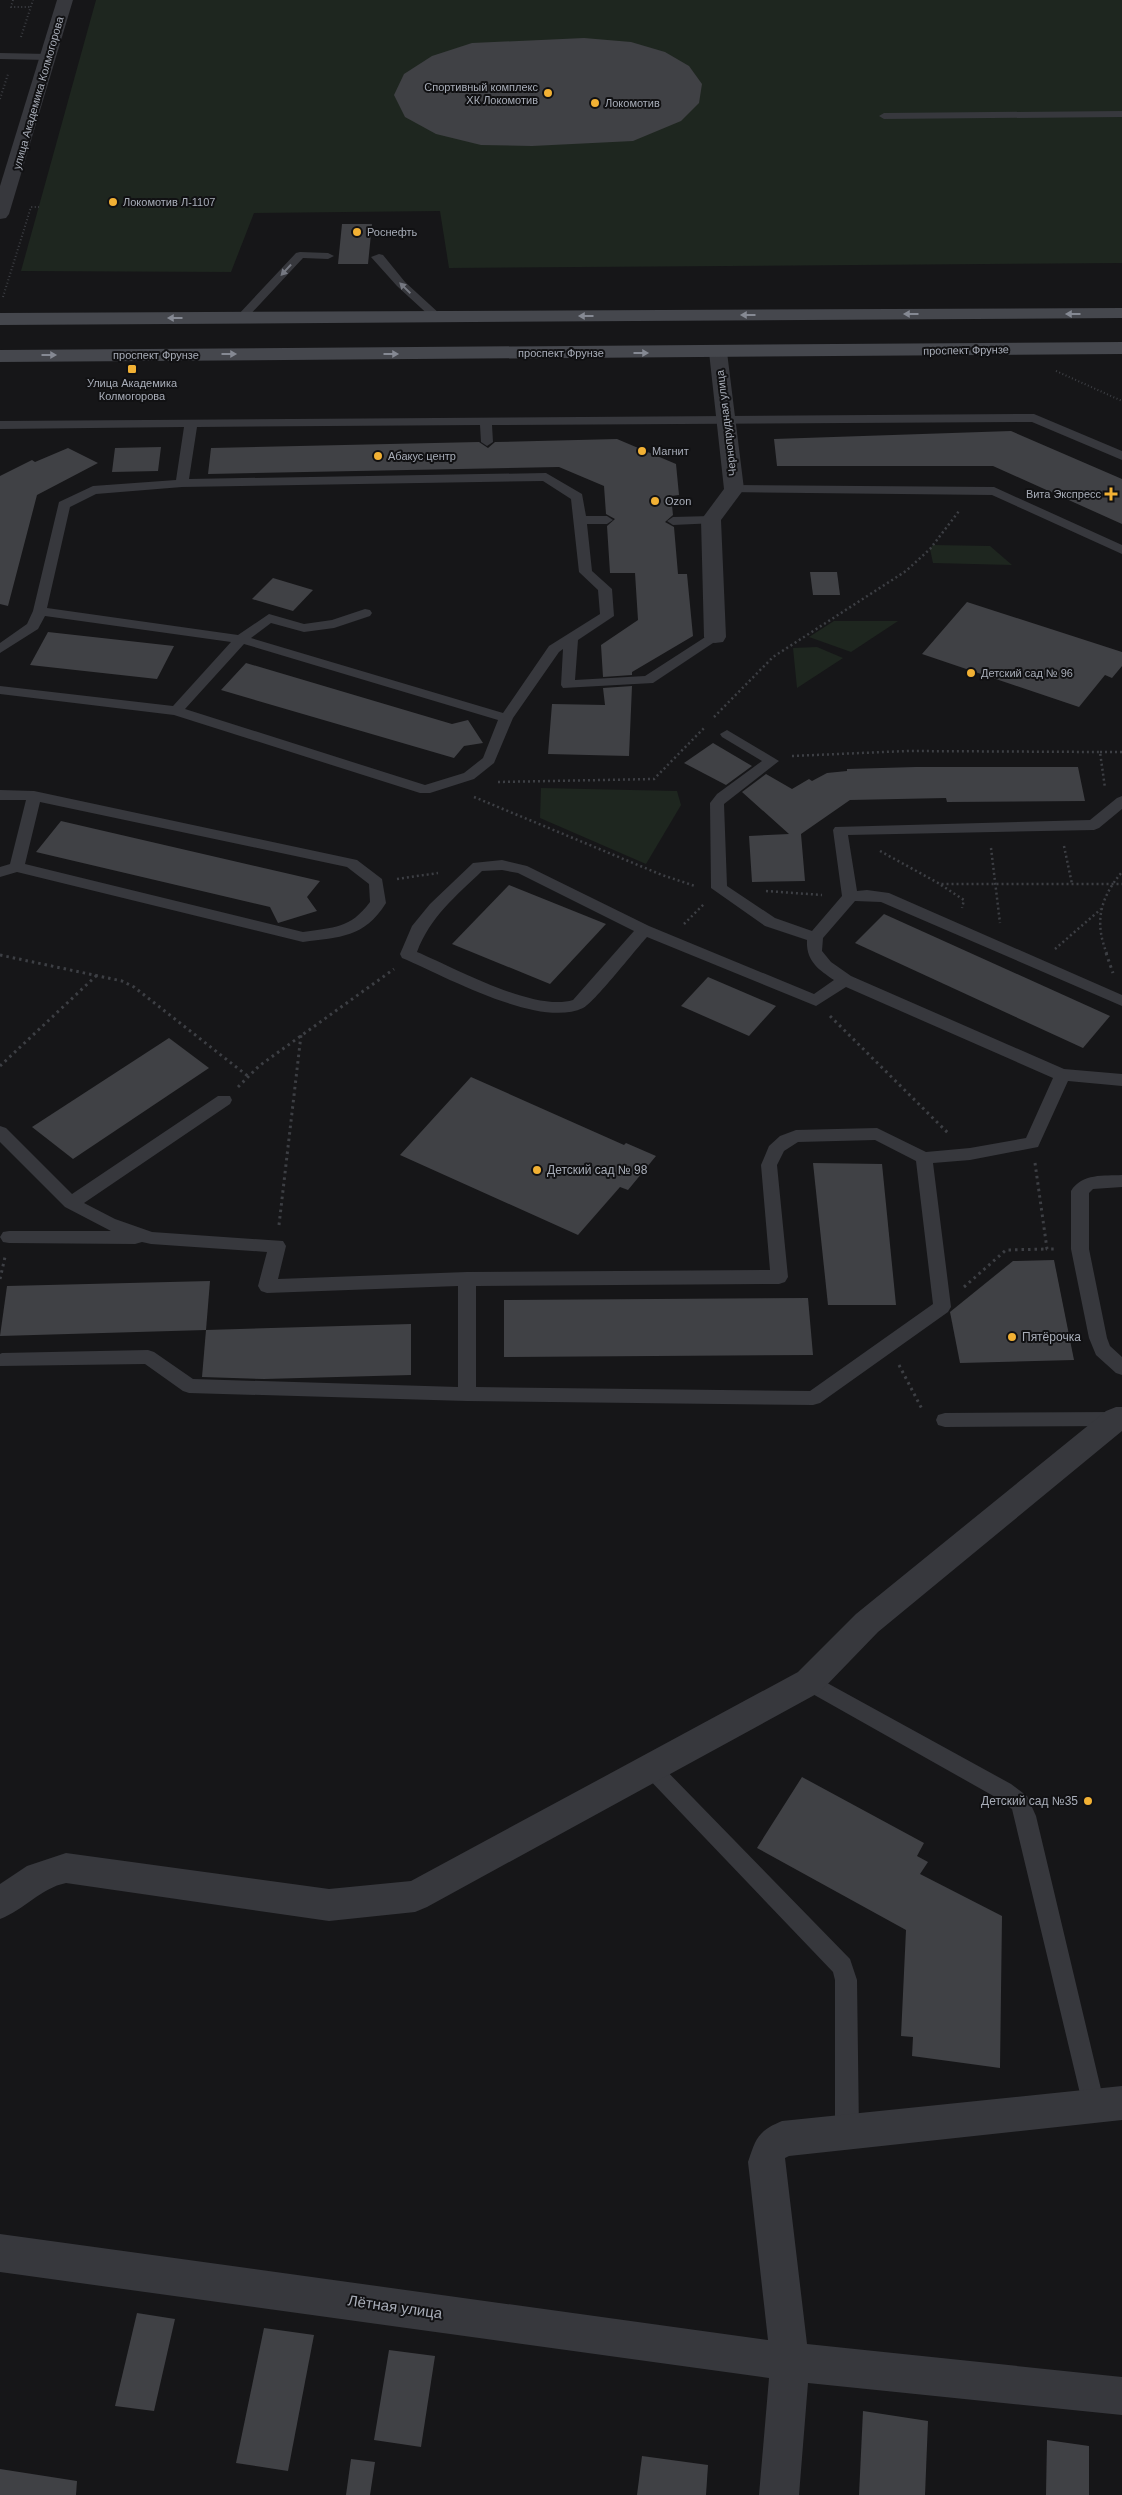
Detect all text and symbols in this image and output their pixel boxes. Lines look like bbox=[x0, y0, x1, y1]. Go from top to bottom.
street label: улица Академика Колмогорова bbox=[10, 14, 66, 171]
place label: Спортивный комплекс ХК Локомотив bbox=[424, 81, 538, 106]
marker: Спортивный комплекс ХК Локомотив bbox=[542, 87, 554, 99]
marker: Локомотив bbox=[589, 97, 601, 109]
place label: Локомотив bbox=[605, 97, 660, 109]
marker: Локомотив Л-1107 bbox=[107, 196, 119, 208]
place label: Локомотив Л-1107 bbox=[123, 196, 215, 208]
marker: Роснефть bbox=[351, 226, 363, 238]
place label: Роснефть bbox=[367, 226, 418, 238]
one-way arrow bbox=[280, 263, 292, 275]
one-way arrow bbox=[399, 282, 411, 294]
one-way arrow bbox=[903, 310, 919, 318]
one-way arrow bbox=[1065, 310, 1081, 318]
one-way arrow bbox=[740, 311, 756, 319]
one-way arrow bbox=[578, 312, 594, 320]
one-way arrow bbox=[166, 314, 182, 322]
street label: проспект Фрунзе bbox=[923, 343, 1009, 357]
street label: проспект Фрунзе bbox=[518, 347, 604, 359]
street label: проспект Фрунзе bbox=[113, 349, 199, 361]
one-way arrow bbox=[633, 349, 649, 357]
one-way arrow bbox=[221, 350, 237, 358]
one-way arrow bbox=[383, 350, 399, 358]
one-way arrow bbox=[41, 351, 57, 359]
marker: Улица Академика Колмогорова bbox=[126, 363, 138, 375]
street label: Чернопрудная улица bbox=[713, 368, 738, 477]
place label: Улица Академика Колмогорова bbox=[87, 377, 178, 402]
marker: Магнит bbox=[636, 445, 648, 457]
place label: Магнит bbox=[652, 445, 689, 457]
marker: Абакус центр bbox=[372, 450, 384, 462]
place label: Абакус центр bbox=[388, 450, 456, 462]
place label: Вита Экспресс bbox=[1026, 488, 1101, 500]
marker: Вита Экспресс bbox=[1105, 488, 1117, 500]
marker: Ozon bbox=[649, 495, 661, 507]
place label: Ozon bbox=[665, 495, 691, 507]
marker: Детский сад № 96 bbox=[965, 667, 977, 679]
place label: Детский сад № 96 bbox=[981, 667, 1073, 679]
place label: Детский сад № 98 bbox=[547, 1163, 648, 1177]
marker: Детский сад № 98 bbox=[531, 1164, 543, 1176]
place label: Пятёрочка bbox=[1022, 1330, 1081, 1344]
marker: Пятёрочка bbox=[1006, 1331, 1018, 1343]
place label: Детский сад №35 bbox=[981, 1794, 1078, 1808]
marker: Детский сад №35 bbox=[1082, 1795, 1094, 1807]
street label: Лётная улица bbox=[347, 2291, 444, 2322]

